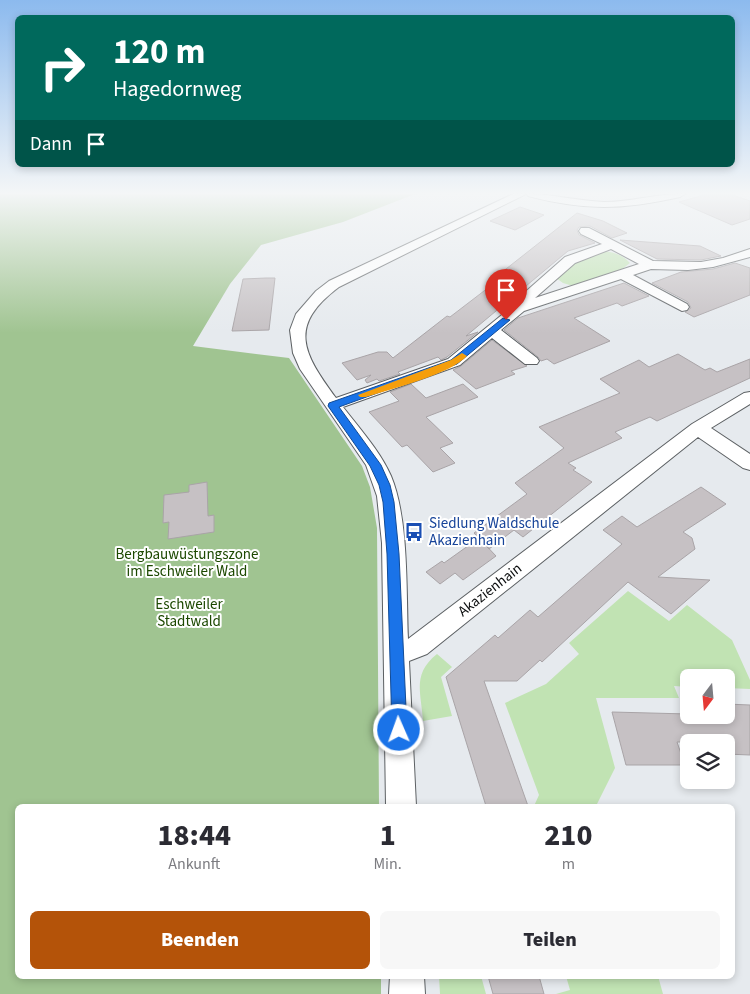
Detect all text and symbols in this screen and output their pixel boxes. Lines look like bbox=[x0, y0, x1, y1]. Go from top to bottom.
text: 120 m bbox=[113, 27, 205, 77]
icon: right bbox=[30, 35, 95, 100]
text: Hagedornweg bbox=[113, 73, 241, 105]
icon: arrive bbox=[82, 130, 110, 158]
text: Dann bbox=[30, 131, 72, 158]
pin bbox=[485, 269, 527, 320]
icon: arrive bbox=[492, 276, 520, 304]
place label: Siedlung Waldschule Akazienhain bbox=[429, 513, 559, 551]
bus stop icon: Siedlung Waldschule Akazienhain bbox=[403, 521, 425, 543]
park label: Bergbauwüstungszone im Eschweiler Wald bbox=[116, 544, 258, 582]
street label: Akazienhain bbox=[453, 558, 527, 622]
park label: Eschweiler Stadtwald bbox=[155, 594, 224, 632]
north arrow bbox=[680, 669, 735, 724]
map controls bbox=[680, 669, 735, 789]
position arrow bbox=[372, 703, 424, 755]
button: layers bbox=[680, 734, 735, 789]
text: 18:44 bbox=[158, 814, 231, 857]
text: 1 bbox=[380, 814, 396, 857]
text: 210 bbox=[544, 814, 592, 857]
text: Ankunft bbox=[168, 853, 220, 875]
text: Min. bbox=[373, 853, 402, 875]
text: m bbox=[562, 853, 575, 875]
button: Beenden bbox=[30, 911, 370, 969]
button: Teilen bbox=[380, 911, 720, 969]

